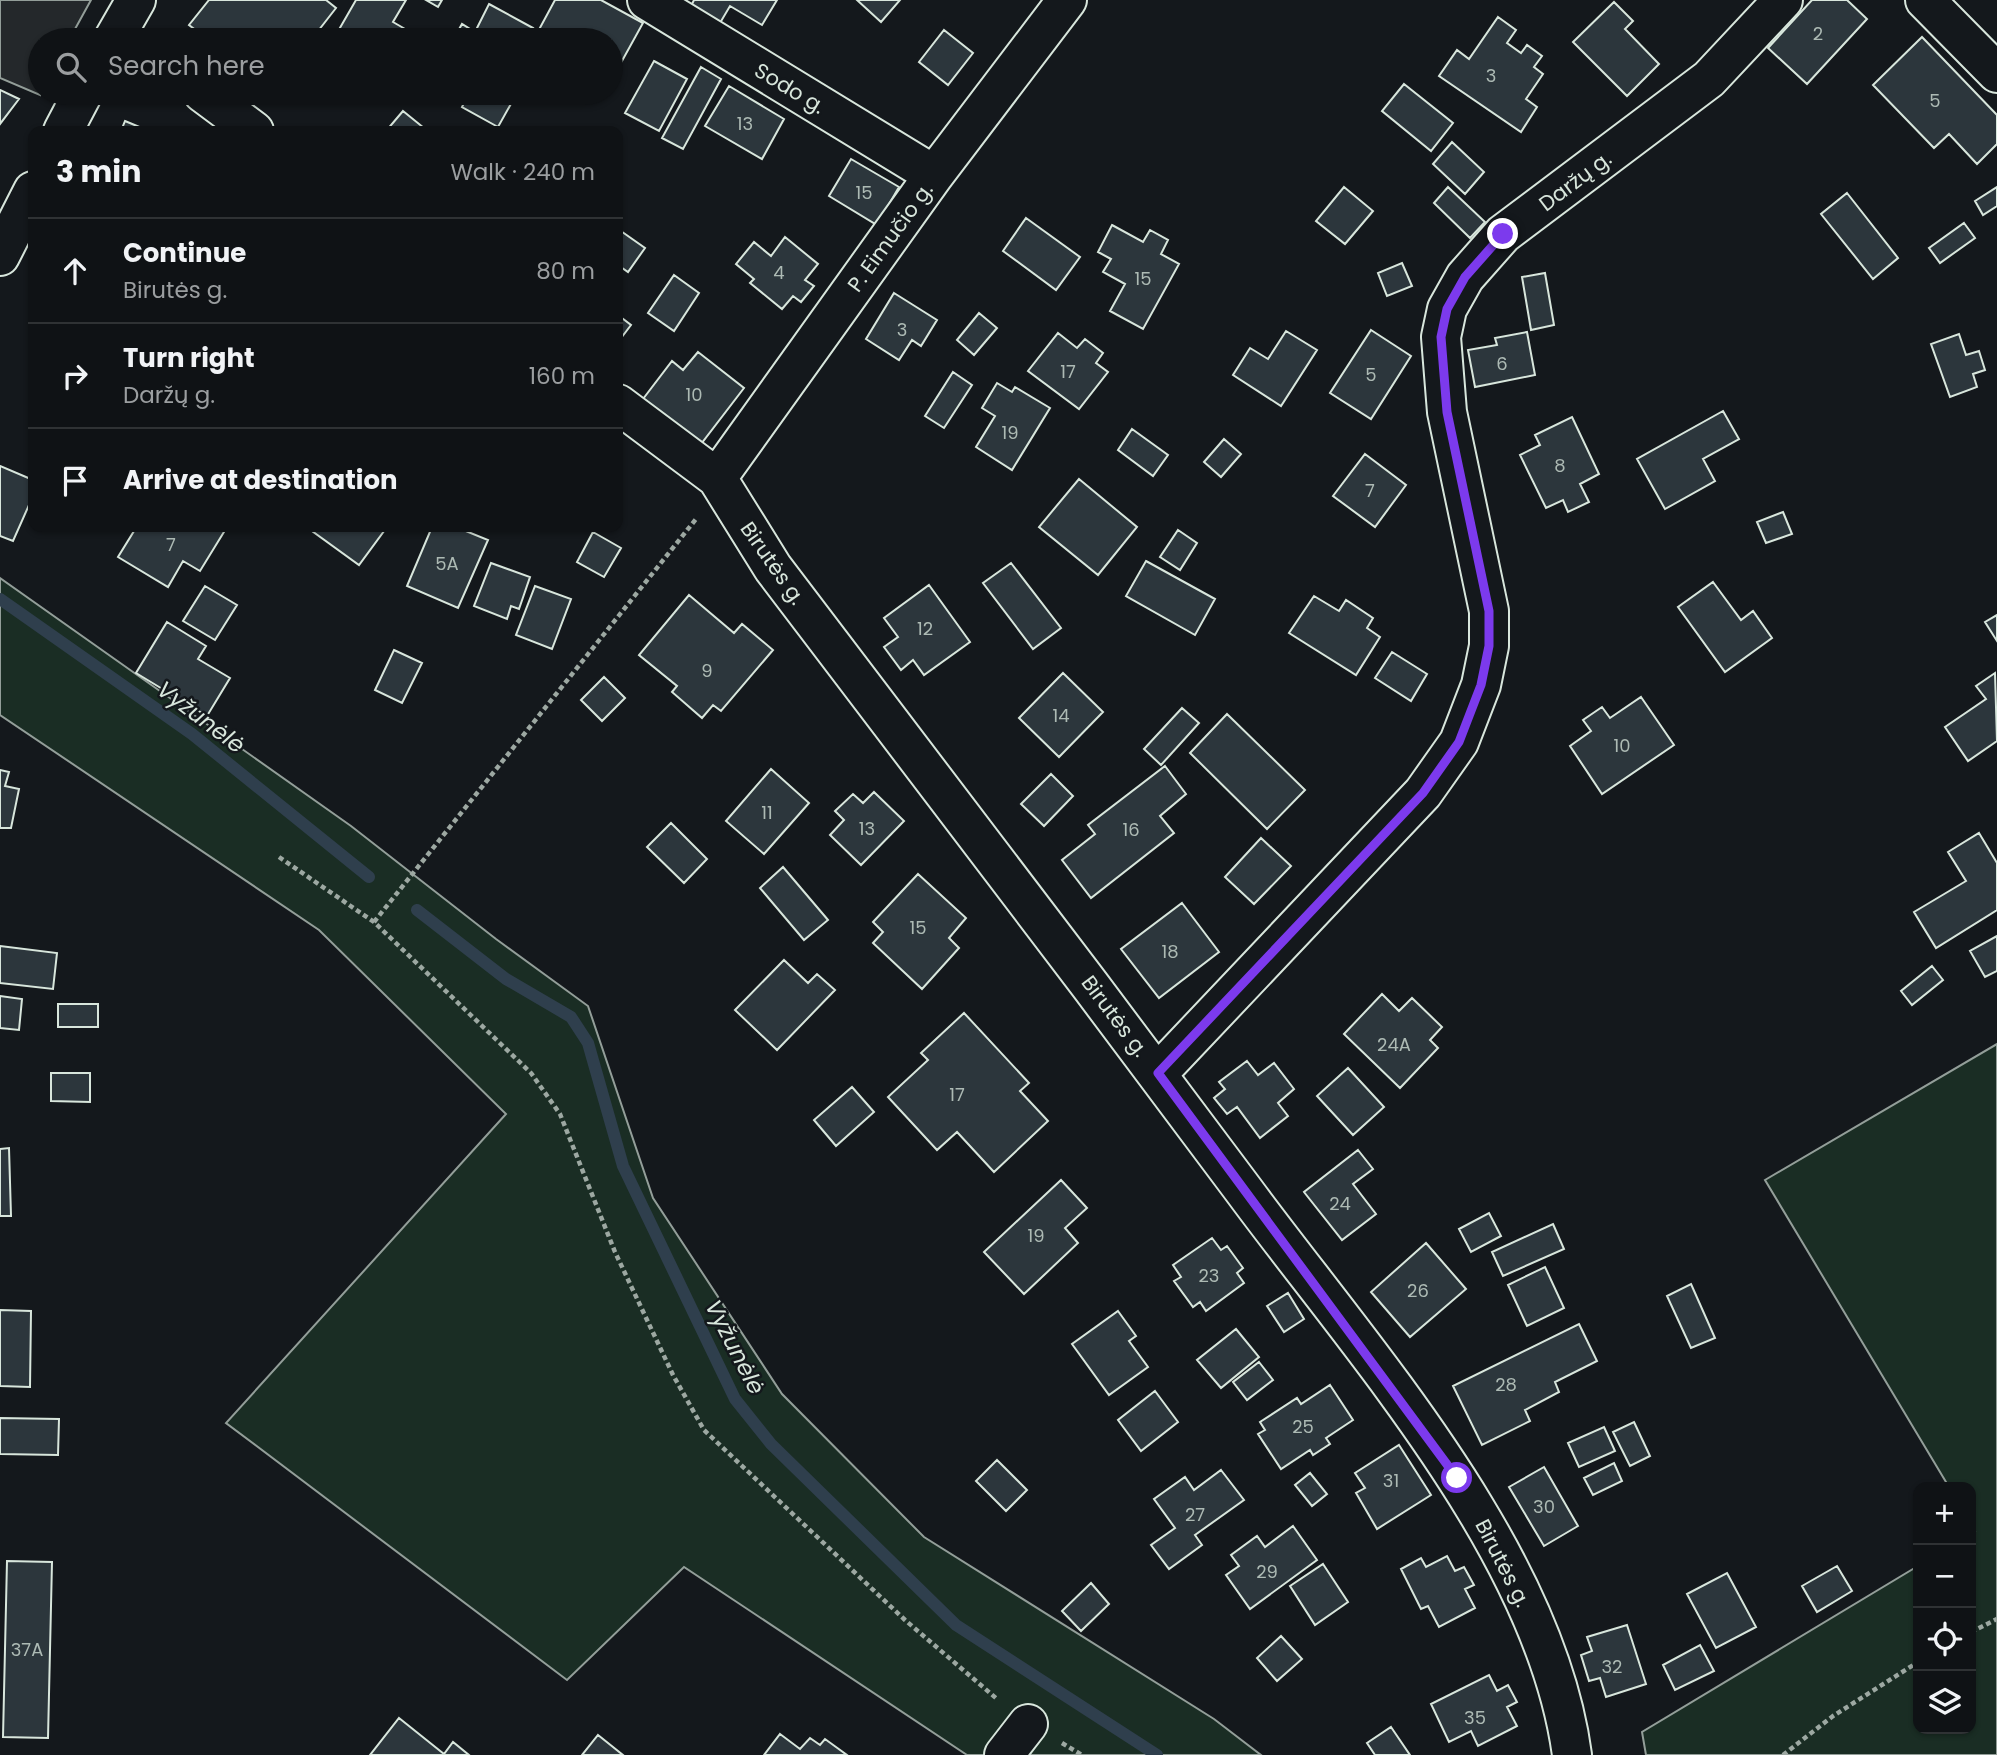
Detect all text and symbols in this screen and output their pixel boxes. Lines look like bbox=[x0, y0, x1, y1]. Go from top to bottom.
house number: 2 bbox=[1813, 21, 1823, 46]
search box bbox=[28, 28, 623, 105]
icon: search bbox=[52, 48, 90, 86]
text: Search here bbox=[108, 48, 265, 84]
street label: Sodo g. bbox=[749, 56, 831, 120]
house number: 3 bbox=[1486, 63, 1496, 88]
house number: 5 bbox=[1929, 88, 1941, 113]
house number: 13 bbox=[737, 111, 753, 136]
street label: Daržų g. bbox=[1533, 144, 1617, 218]
text: 3 min bbox=[56, 150, 141, 193]
text: Walk · 240 m bbox=[450, 156, 595, 188]
street label: P. Eimučio g. bbox=[840, 176, 940, 298]
house number: 15 bbox=[855, 180, 873, 205]
route end bbox=[1487, 218, 1518, 249]
text: Continue bbox=[123, 235, 246, 271]
icon: ahead bbox=[56, 252, 94, 290]
text: 80 m bbox=[536, 255, 595, 287]
house number: 4 bbox=[773, 260, 785, 285]
house number: 15 bbox=[1134, 266, 1152, 291]
text: Birutės g. bbox=[123, 274, 227, 306]
house number: 3 bbox=[897, 317, 907, 342]
text: Turn right bbox=[123, 340, 255, 376]
house number: 6 bbox=[1496, 351, 1508, 376]
icon: right bbox=[56, 357, 94, 395]
house number: 17 bbox=[1060, 359, 1076, 384]
text: 160 m bbox=[529, 360, 595, 392]
house number: 5 bbox=[1365, 362, 1377, 387]
text: Daržų g. bbox=[123, 379, 215, 411]
house number: 10 bbox=[685, 382, 703, 407]
house number: 19 bbox=[1001, 420, 1019, 445]
house number: 8 bbox=[1554, 453, 1566, 478]
icon: arrive bbox=[56, 462, 94, 500]
text: Arrive at destination bbox=[123, 462, 398, 498]
house number: 7 bbox=[1365, 478, 1375, 503]
street label: Birutės g. bbox=[734, 516, 812, 610]
house number: 7 bbox=[166, 532, 176, 557]
house number: 5A bbox=[435, 551, 459, 576]
house number: 12 bbox=[917, 616, 933, 641]
house number: 9 bbox=[701, 658, 713, 683]
water label: Vyžunėlė bbox=[150, 673, 252, 761]
house number: 14 bbox=[1052, 703, 1070, 728]
house number: 10 bbox=[1613, 733, 1631, 758]
house number: 11 bbox=[761, 800, 773, 825]
house number: 13 bbox=[859, 816, 875, 841]
house number: 16 bbox=[1122, 817, 1140, 842]
house number: 15 bbox=[909, 915, 927, 940]
house number: 18 bbox=[1161, 939, 1179, 964]
street label: Birutės g. bbox=[1075, 969, 1155, 1063]
house number: 24A bbox=[1377, 1032, 1411, 1057]
house number: 17 bbox=[949, 1082, 965, 1107]
house number: 24 bbox=[1329, 1191, 1351, 1216]
house number: 19 bbox=[1027, 1223, 1045, 1248]
house number: 23 bbox=[1199, 1263, 1219, 1288]
house number: 26 bbox=[1407, 1278, 1429, 1303]
water label: Vyžunėlė bbox=[697, 1294, 773, 1400]
house number: 28 bbox=[1495, 1372, 1517, 1397]
house number: 25 bbox=[1292, 1414, 1314, 1439]
route start bbox=[1441, 1462, 1472, 1493]
house number: 31 bbox=[1383, 1468, 1399, 1493]
map controls bbox=[1913, 1482, 1976, 1734]
button: + bbox=[1913, 1482, 1976, 1545]
house number: 30 bbox=[1533, 1494, 1555, 1519]
house number: 27 bbox=[1185, 1502, 1205, 1527]
street label: Birutės g. bbox=[1468, 1514, 1538, 1612]
button: − bbox=[1913, 1545, 1976, 1608]
house number: 29 bbox=[1256, 1559, 1278, 1584]
button: locate bbox=[1913, 1608, 1976, 1671]
house number: 37A bbox=[11, 1637, 43, 1662]
house number: 32 bbox=[1602, 1654, 1622, 1679]
button: layers bbox=[1913, 1671, 1976, 1734]
house number: 35 bbox=[1464, 1705, 1486, 1730]

